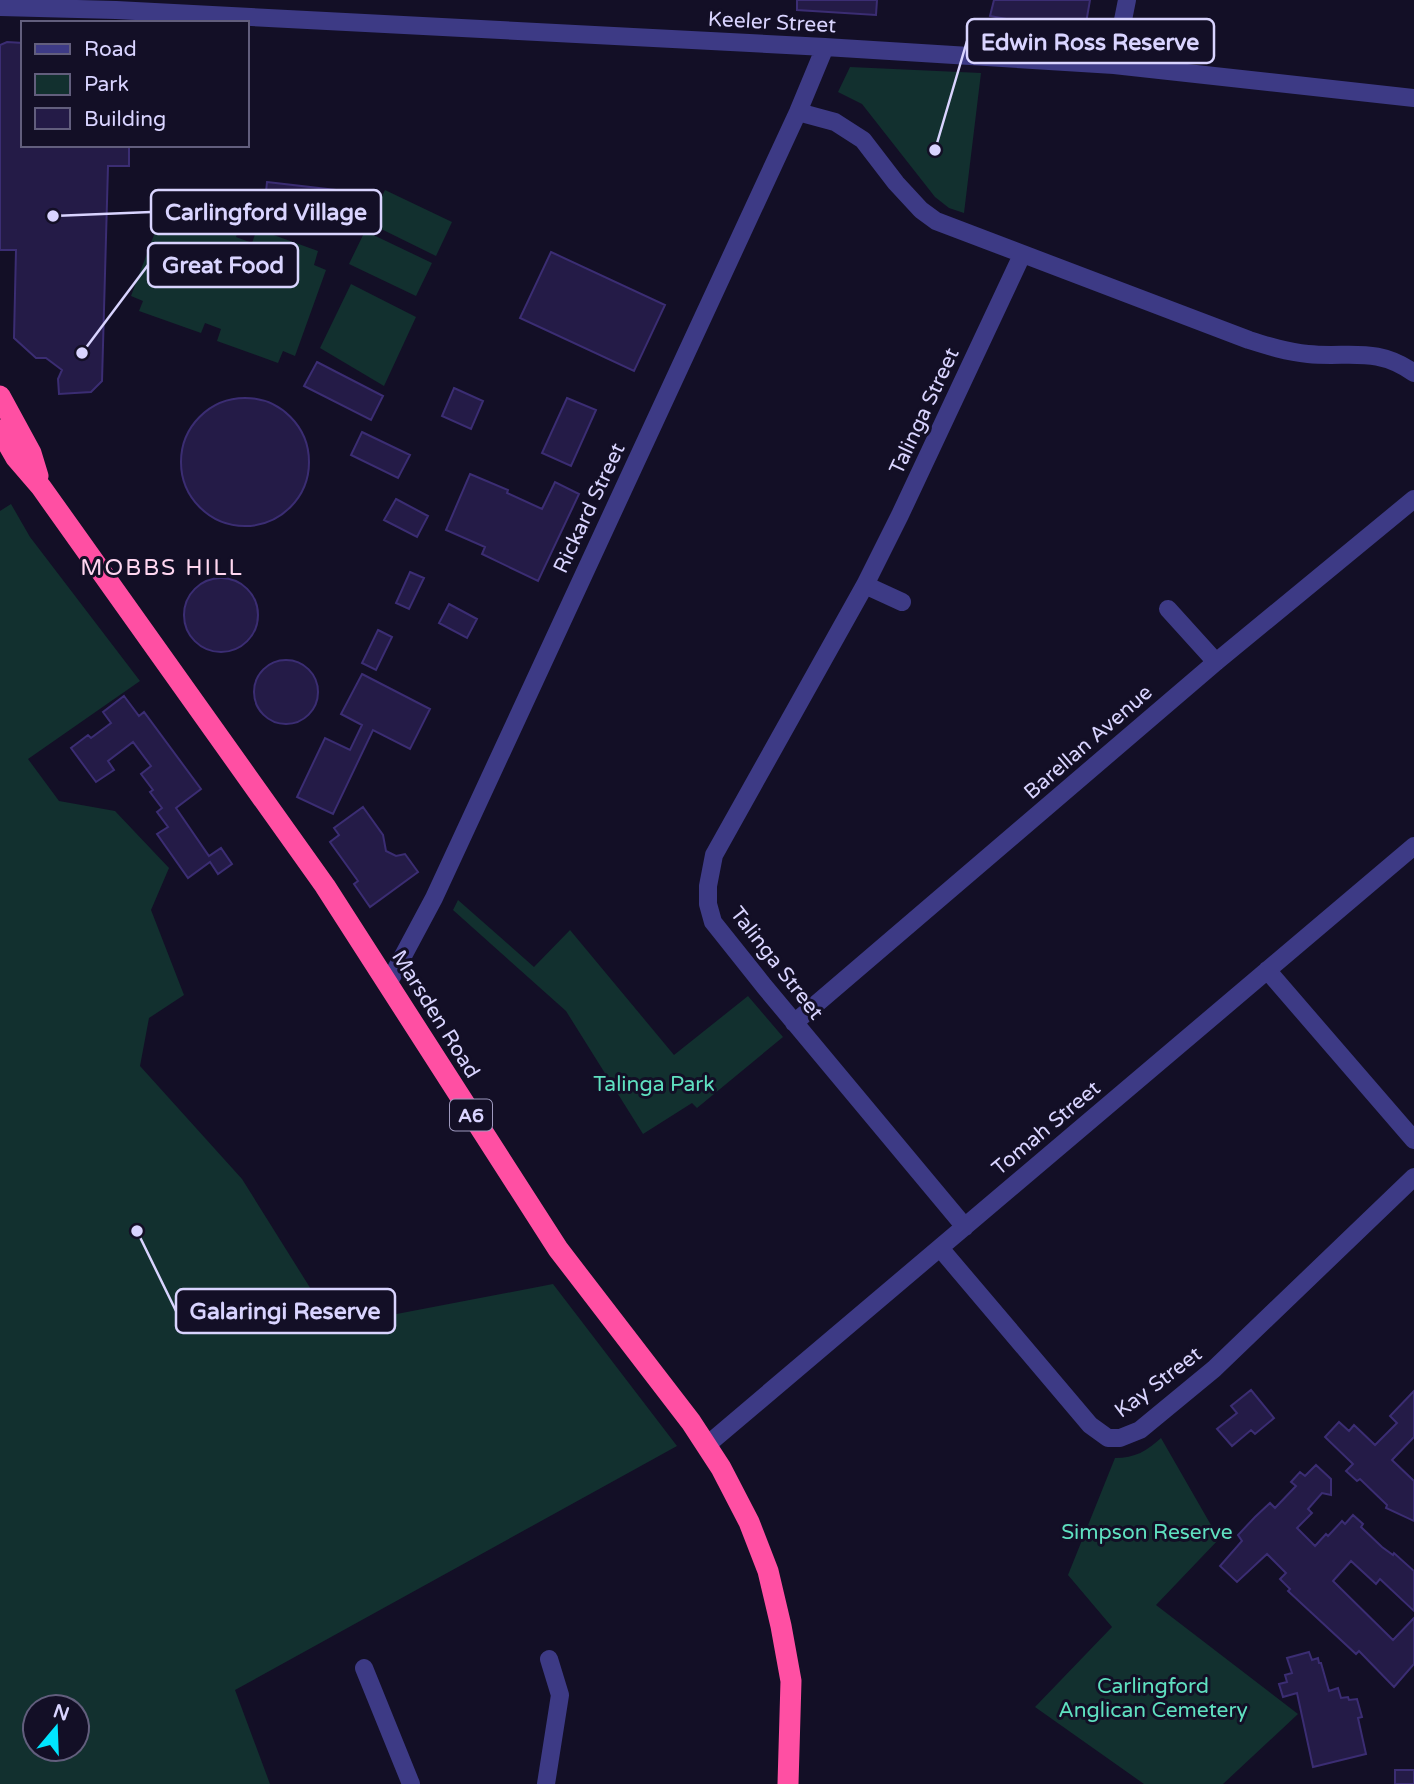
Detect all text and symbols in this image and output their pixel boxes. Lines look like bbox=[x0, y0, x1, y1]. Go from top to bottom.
street label: Keeler Street bbox=[707, 7, 837, 38]
callout: Edwin Ross Reserve bbox=[967, 19, 1214, 63]
legend bbox=[21, 21, 248, 147]
text: Edwin Ross Reserve bbox=[981, 29, 1199, 57]
text: Road bbox=[84, 37, 137, 62]
text: Park bbox=[84, 72, 129, 97]
text: Building bbox=[84, 107, 166, 132]
callout: Carlingford Village bbox=[151, 190, 381, 234]
text: Carlingford Village bbox=[165, 199, 367, 227]
callout: Great Food bbox=[148, 243, 298, 287]
text: Great Food bbox=[162, 252, 284, 280]
street label: Talinga Street bbox=[884, 344, 965, 478]
street label: Rickard Street bbox=[548, 439, 631, 577]
district label: MOBBS HILL bbox=[80, 554, 244, 582]
street label: Barellan Avenue bbox=[1019, 680, 1158, 805]
street label: Talinga Street bbox=[725, 902, 829, 1025]
street label: Marsden Road bbox=[386, 946, 485, 1083]
park label: Talinga Park bbox=[593, 1072, 715, 1097]
street label: Tomah Street bbox=[987, 1076, 1106, 1181]
road number: A6 bbox=[450, 1100, 492, 1130]
callout: Galaringi Reserve bbox=[176, 1289, 395, 1333]
text: Galaringi Reserve bbox=[189, 1298, 381, 1326]
street label: Kay Street bbox=[1110, 1342, 1207, 1423]
park label: Simpson Reserve bbox=[1061, 1520, 1233, 1545]
park label: Carlingford Anglican Cemetery bbox=[1058, 1674, 1248, 1723]
north arrow bbox=[21, 1693, 91, 1763]
text: N bbox=[50, 1700, 72, 1726]

